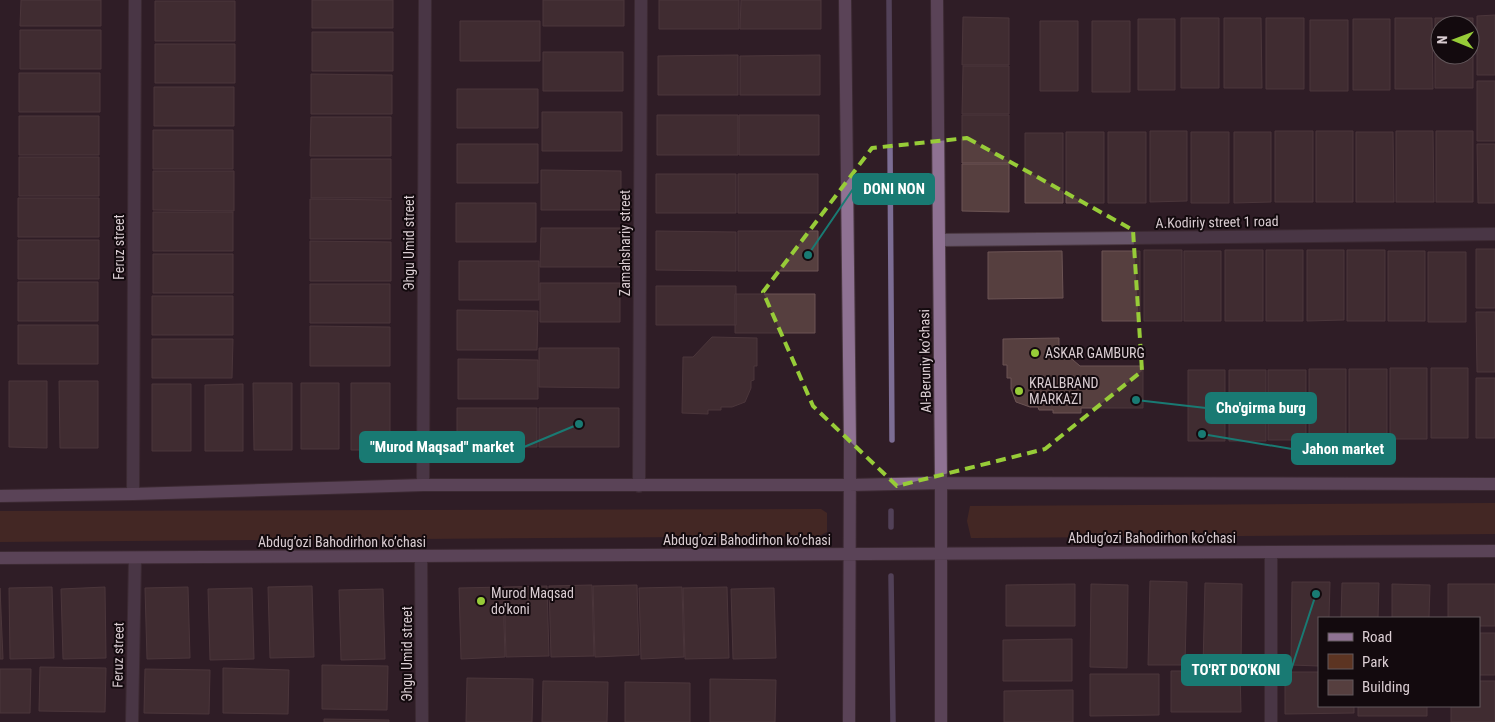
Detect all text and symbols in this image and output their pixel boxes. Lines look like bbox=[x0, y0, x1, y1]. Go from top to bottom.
north arrow bbox=[1430, 15, 1480, 65]
text: N bbox=[1434, 35, 1450, 44]
callout: DONI NON bbox=[853, 174, 934, 204]
text: DONI NON bbox=[863, 180, 925, 198]
street label: Zamahshariy street bbox=[617, 190, 633, 296]
street label: Эhgu Umid street bbox=[401, 195, 417, 291]
street label: A.Kodiriy street 1 road bbox=[1155, 213, 1279, 231]
street label: Feruz street bbox=[111, 214, 127, 280]
street label: Al-Beruniy ko’chasi bbox=[916, 309, 934, 413]
place label: ASKAR GAMBURG bbox=[1045, 345, 1145, 361]
marker: ASKAR GAMBURG bbox=[1029, 347, 1041, 359]
place label: KRALBRAND MARKAZI bbox=[1029, 375, 1099, 407]
marker: KRALBRAND MARKAZI bbox=[1013, 385, 1025, 397]
callout: Cho'girma burg bbox=[1206, 393, 1316, 423]
text: Cho'girma burg bbox=[1216, 399, 1306, 417]
callout: "Murod Maqsad" market bbox=[360, 432, 524, 462]
callout: Jahon market bbox=[1292, 434, 1395, 464]
text: "Murod Maqsad" market bbox=[370, 438, 514, 456]
text: Jahon market bbox=[1302, 440, 1384, 458]
street label: Abdug’ozi Bahodirhon ko’chasi bbox=[1068, 530, 1236, 546]
street label: Abdug’ozi Bahodirhon ko’chasi bbox=[663, 532, 831, 548]
street label: Abdug’ozi Bahodirhon ko’chasi bbox=[258, 534, 426, 550]
place label: Murod Maqsad do'koni bbox=[491, 585, 574, 617]
marker: Murod Maqsad do'koni bbox=[475, 595, 487, 607]
street label: Эhgu Umid street bbox=[399, 606, 415, 702]
legend bbox=[1318, 617, 1480, 707]
street label: Feruz street bbox=[109, 622, 127, 688]
text: Road bbox=[1362, 628, 1392, 646]
text: Park bbox=[1362, 653, 1389, 671]
callout: TO'RT DO'KONI bbox=[1182, 655, 1291, 685]
text: TO'RT DO'KONI bbox=[1192, 661, 1280, 679]
text: Building bbox=[1362, 678, 1410, 696]

